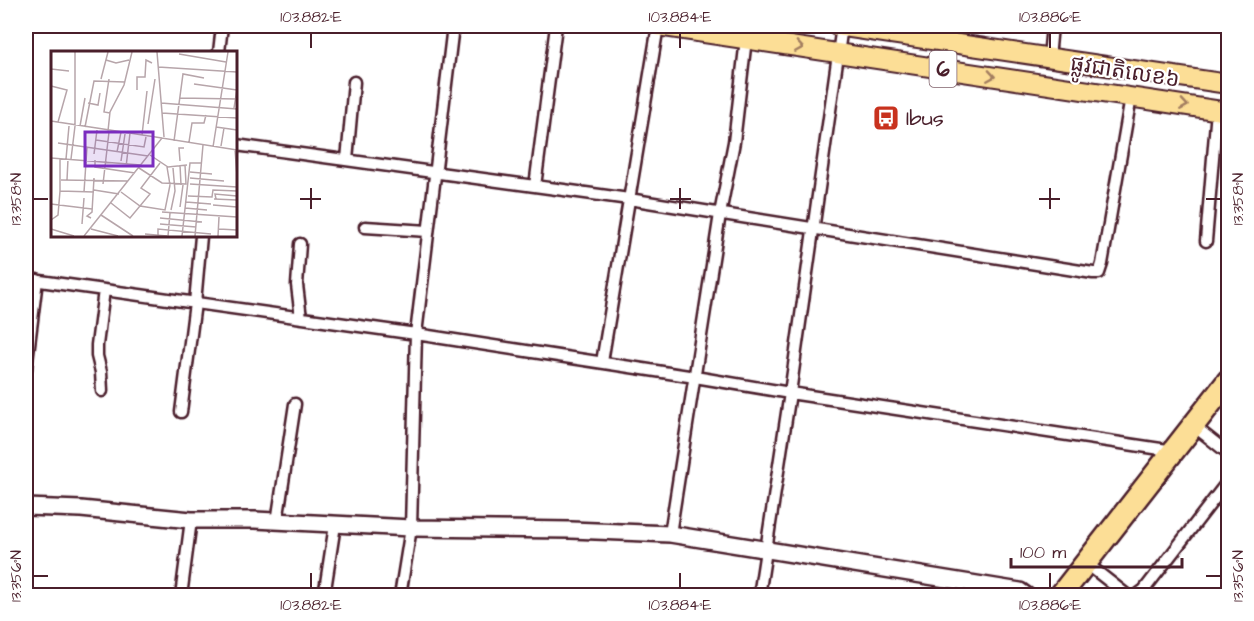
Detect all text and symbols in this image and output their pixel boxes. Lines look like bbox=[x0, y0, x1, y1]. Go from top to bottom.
text: 103.882°E bbox=[280, 7, 342, 28]
text: 103.884°E bbox=[649, 7, 712, 28]
text: 103.886°E bbox=[1019, 7, 1081, 28]
one-way arrow bbox=[794, 40, 803, 52]
street label: ផ្លូវជាតិលេខ៦ bbox=[1068, 48, 1182, 99]
inset map bbox=[51, 51, 237, 237]
road number: 6 bbox=[930, 51, 956, 87]
one-way arrow bbox=[986, 69, 996, 82]
one-way arrow bbox=[1180, 99, 1189, 111]
bus stop icon: Ibus bbox=[871, 103, 901, 133]
place label: Ibus bbox=[906, 103, 944, 134]
text: 13.358°N bbox=[6, 173, 27, 225]
text: 13.358°N bbox=[1228, 173, 1249, 225]
scale bar bbox=[1011, 531, 1182, 569]
text: 100 m bbox=[1020, 540, 1066, 565]
text: 13.356°N bbox=[6, 550, 27, 602]
text: 13.356°N bbox=[1228, 550, 1249, 602]
text: 103.882°E bbox=[280, 595, 342, 616]
text: 103.884°E bbox=[649, 595, 712, 616]
text: 103.886°E bbox=[1019, 595, 1081, 616]

